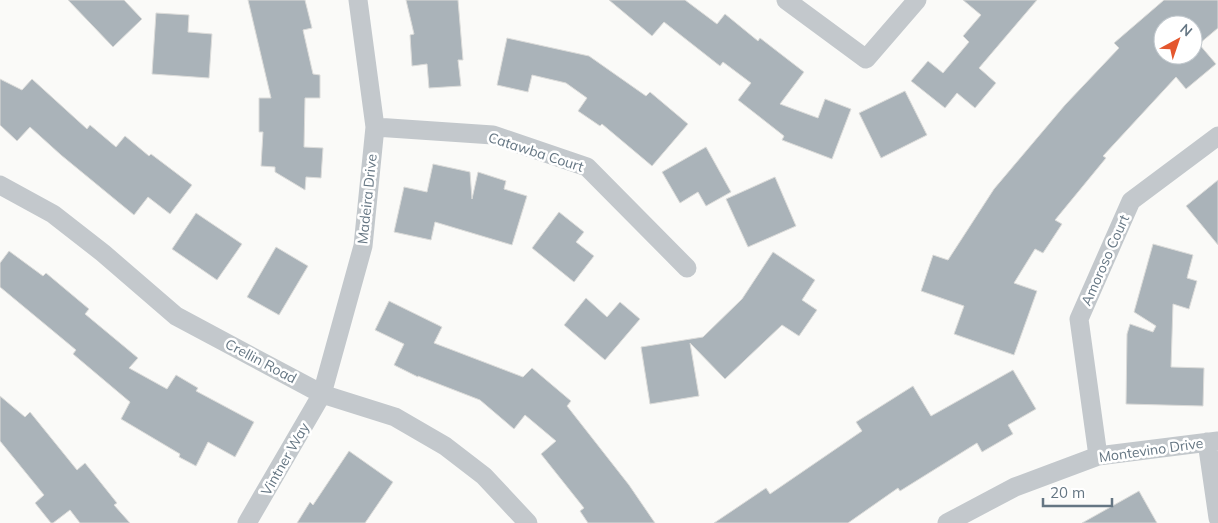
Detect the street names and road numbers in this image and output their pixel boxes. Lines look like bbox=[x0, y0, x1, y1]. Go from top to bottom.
street label: Catawba Court bbox=[486, 128, 586, 176]
street label: Madeira Drive bbox=[353, 153, 381, 245]
street label: Amoroso Court bbox=[1077, 212, 1133, 308]
street label: Crellin Road bbox=[222, 335, 300, 387]
street label: Vintner Way bbox=[257, 419, 313, 499]
street label: Montevino Drive bbox=[1098, 434, 1204, 466]

